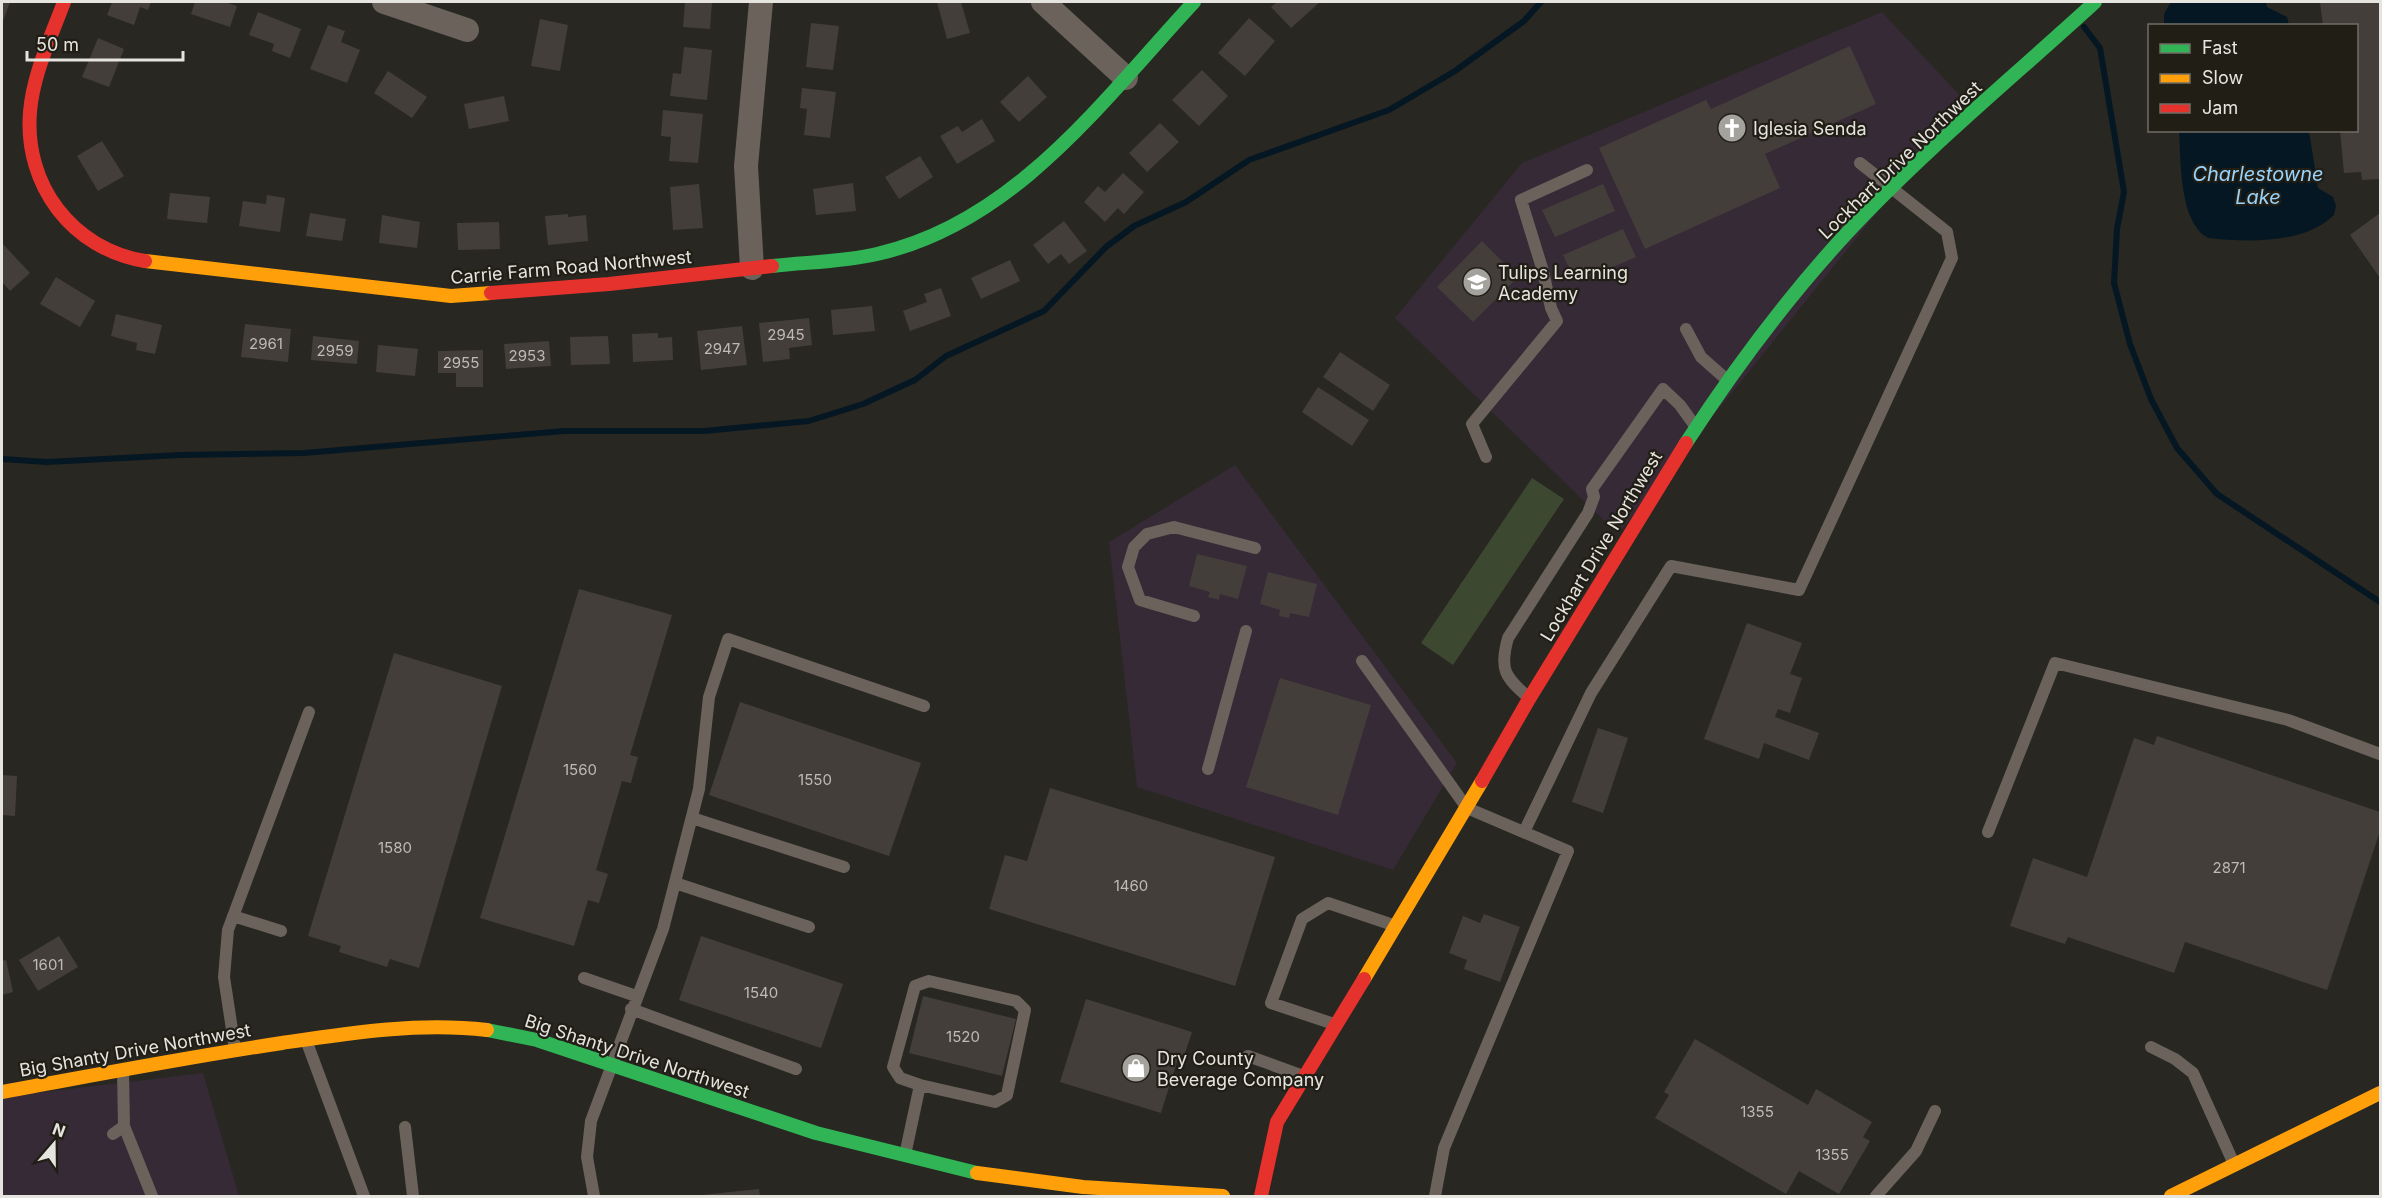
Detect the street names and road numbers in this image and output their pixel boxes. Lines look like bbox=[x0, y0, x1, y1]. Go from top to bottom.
street label: Lockhart Drive Northwest bbox=[1814, 77, 1986, 243]
street label: Carrie Farm Road Northwest bbox=[449, 246, 693, 288]
street label: Lockhart Drive Northwest bbox=[1536, 447, 1666, 645]
street label: Big Shanty Drive Northwest bbox=[522, 1010, 752, 1102]
street label: Big Shanty Drive Northwest bbox=[18, 1019, 252, 1081]

